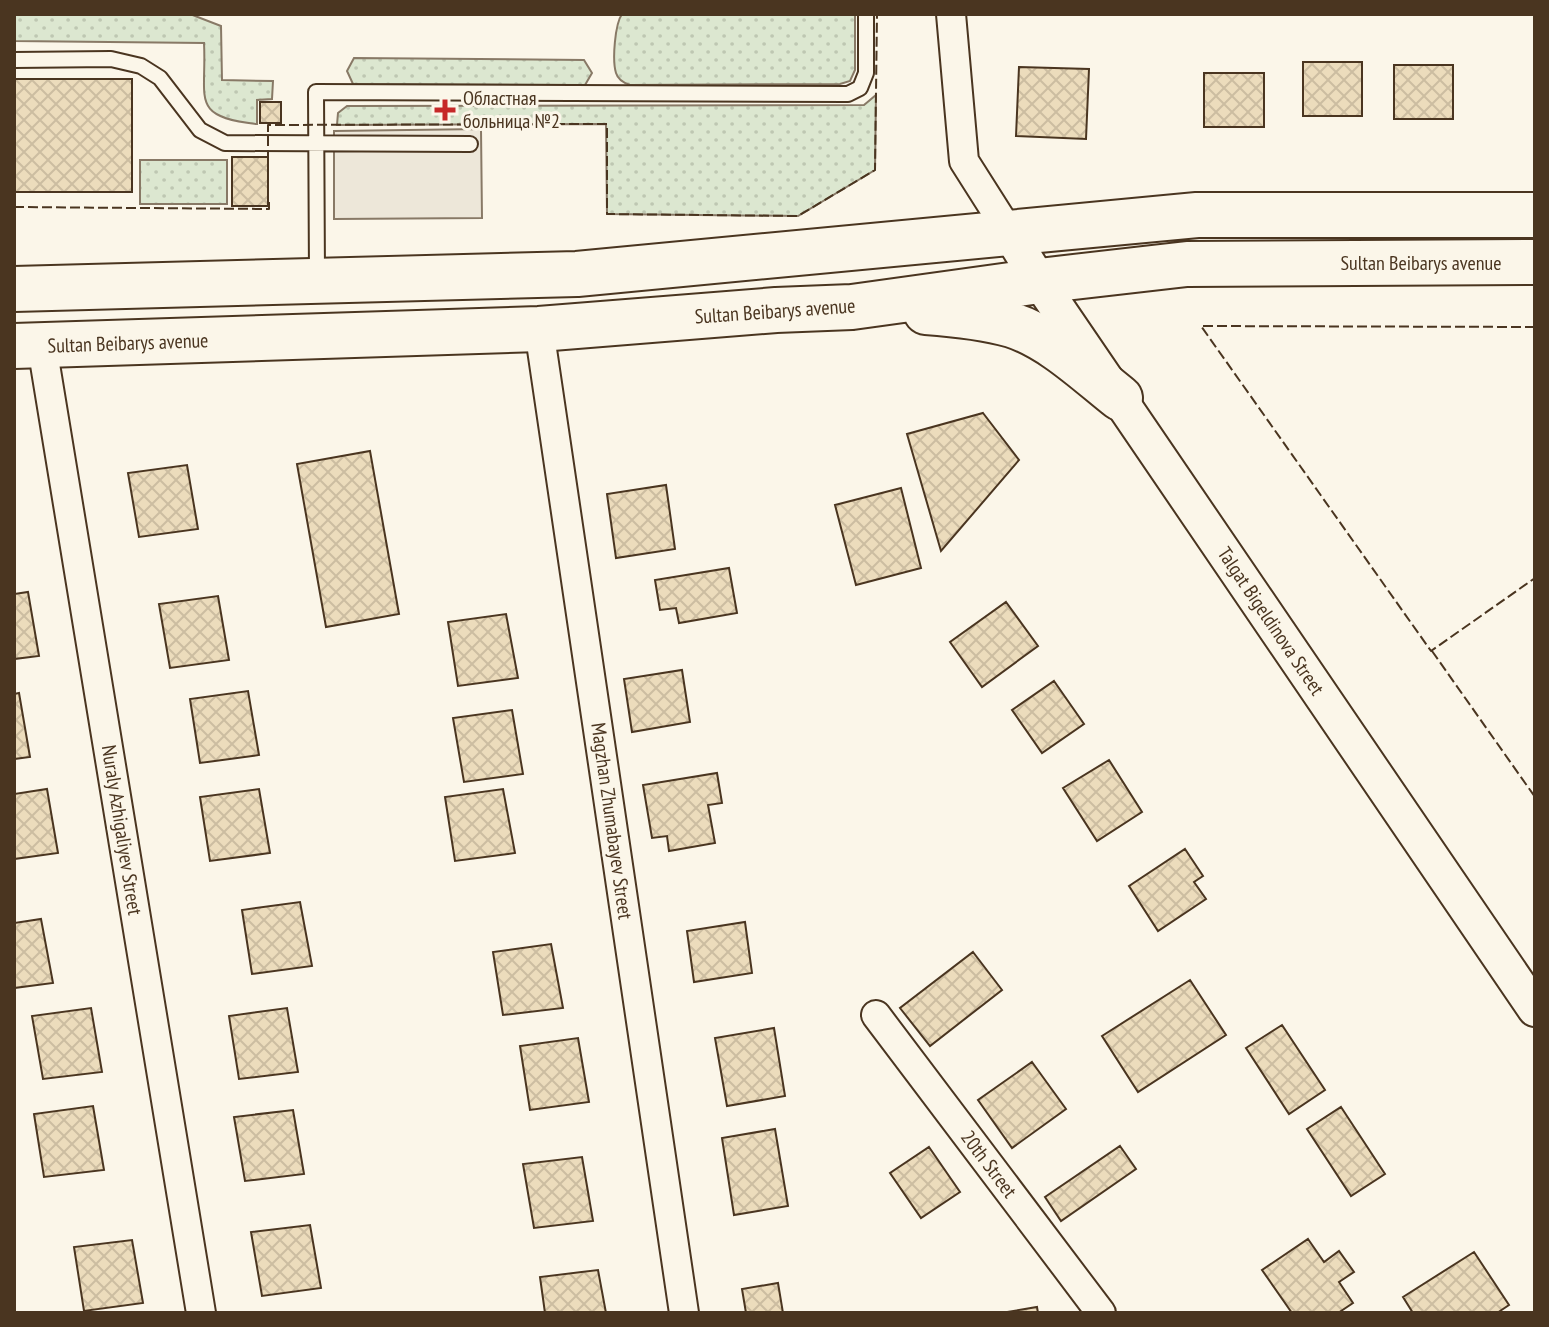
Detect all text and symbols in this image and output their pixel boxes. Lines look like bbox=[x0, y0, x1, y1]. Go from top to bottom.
place label: Областная больница №2 bbox=[463, 85, 560, 134]
marker: Областная больница №2 bbox=[434, 99, 456, 121]
street label: Sultan Beibarys avenue bbox=[1341, 250, 1501, 276]
street label: Sultan Beibarys avenue bbox=[694, 292, 856, 330]
street label: Sultan Beibarys avenue bbox=[47, 327, 209, 359]
street label: Talgat Bigeldinova Street bbox=[1212, 542, 1330, 700]
street label: Magzhan Zhumabayev Street bbox=[585, 721, 639, 921]
street label: Nuraly Azhigaliyev Street bbox=[96, 743, 148, 917]
street label: 20th Street bbox=[955, 1125, 1023, 1203]

